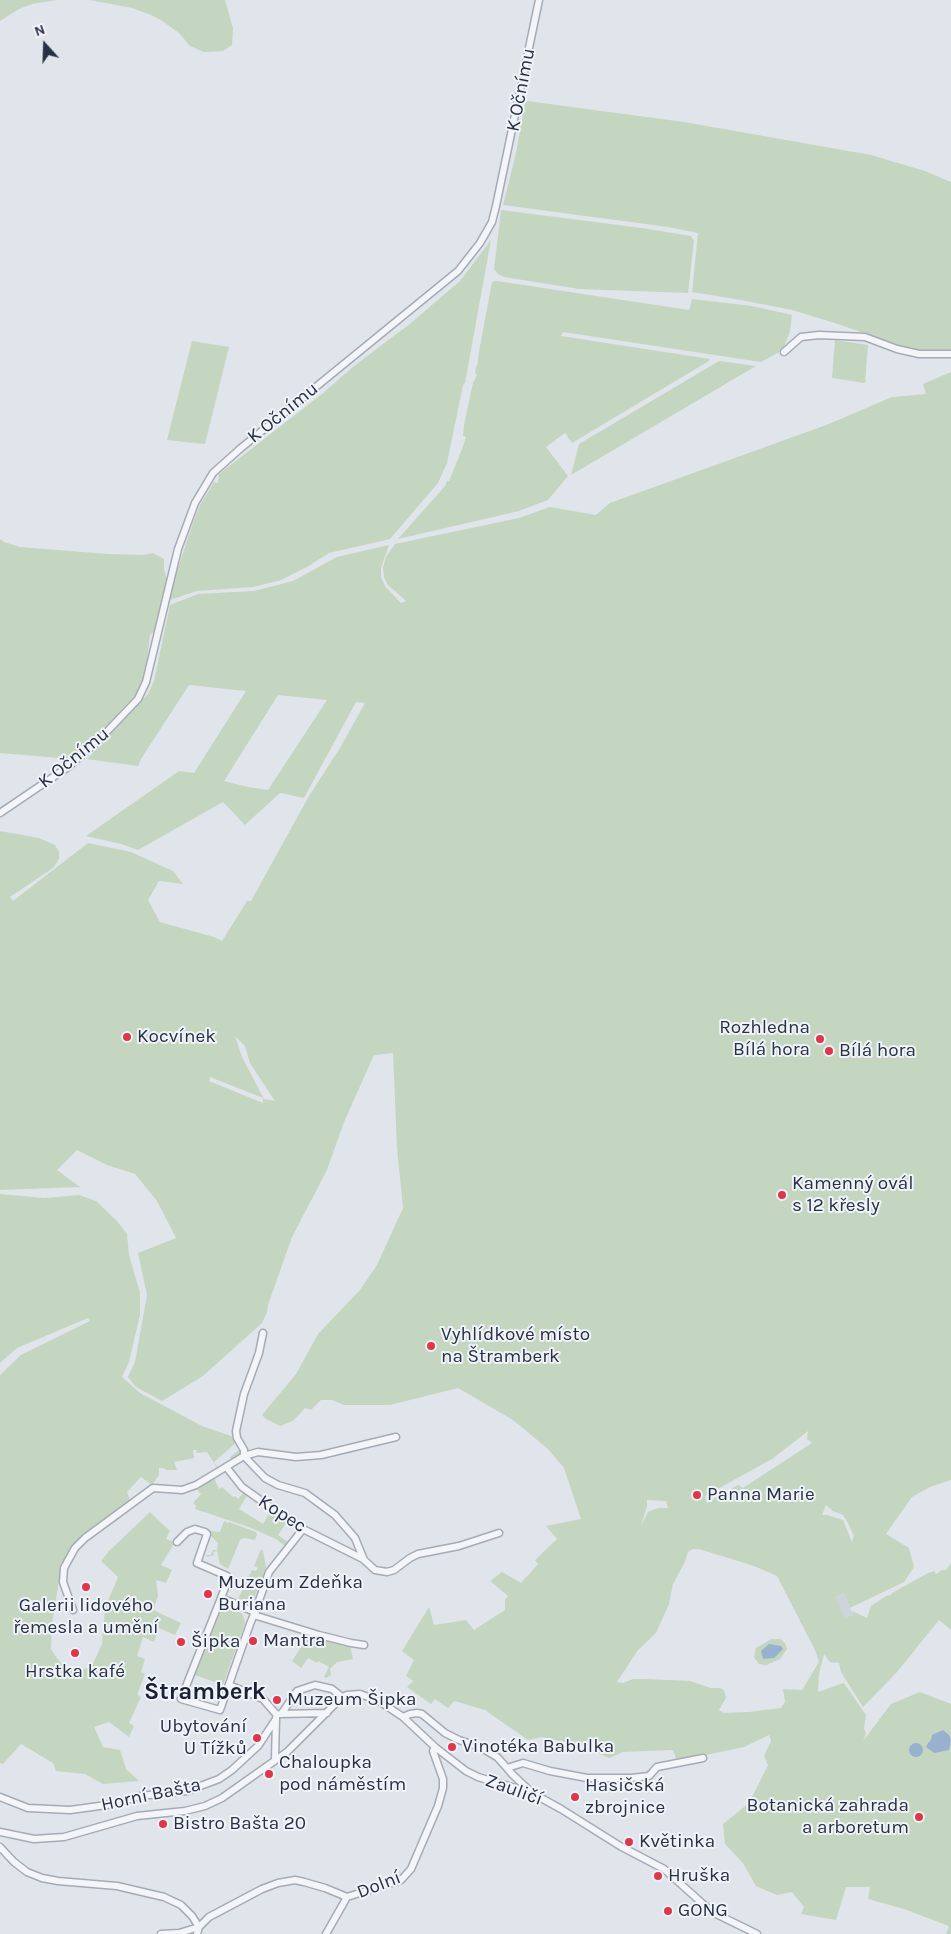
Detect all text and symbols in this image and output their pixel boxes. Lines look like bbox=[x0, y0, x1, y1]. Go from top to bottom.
north arrow bbox=[20, 20, 70, 70]
text: N bbox=[32, 21, 47, 40]
street label: K Očnímu bbox=[502, 46, 540, 134]
street label: K Očnímu bbox=[243, 378, 323, 448]
street label: K Očnímu bbox=[34, 723, 114, 793]
place label: Rozhledna Bílá hora bbox=[719, 1017, 810, 1061]
place label: Kocvínek bbox=[137, 1026, 216, 1048]
marker: Kocvínek bbox=[121, 1031, 133, 1043]
marker: Rozhledna Bílá hora bbox=[814, 1033, 826, 1045]
place label: Bílá hora bbox=[839, 1040, 916, 1062]
marker: Bílá hora bbox=[823, 1045, 835, 1057]
place label: Kamenný ovál s 12 křesly bbox=[792, 1173, 914, 1217]
marker: Kamenný ovál s 12 křesly bbox=[776, 1189, 788, 1201]
place label: Vyhlídkové místo na Štramberk bbox=[441, 1324, 590, 1368]
marker: Vyhlídkové místo na Štramberk bbox=[425, 1340, 437, 1352]
place label: Panna Marie bbox=[707, 1484, 815, 1506]
marker: Panna Marie bbox=[691, 1489, 703, 1501]
street label: Kopec bbox=[254, 1490, 310, 1538]
place label: Muzeum Zdeňka Buriana bbox=[218, 1572, 363, 1616]
marker: Galerii lidového řemesla a umění bbox=[80, 1581, 92, 1593]
marker: Muzeum Zdeňka Buriana bbox=[202, 1588, 214, 1600]
place label: Galerii lidového řemesla a umění bbox=[13, 1595, 159, 1639]
place label: Mantra bbox=[263, 1630, 325, 1652]
place label: Šipka bbox=[191, 1631, 240, 1653]
marker: Mantra bbox=[247, 1635, 259, 1647]
marker: Šipka bbox=[175, 1636, 187, 1648]
marker: Hrstka kafé bbox=[69, 1647, 81, 1659]
place label: Hrstka kafé bbox=[25, 1661, 125, 1683]
district label: Štramberk bbox=[144, 1678, 266, 1706]
place label: Muzeum Šipka bbox=[287, 1689, 417, 1711]
marker: Muzeum Šipka bbox=[271, 1694, 283, 1706]
place label: Ubytování U Tížků bbox=[160, 1716, 247, 1760]
marker: Ubytování U Tížků bbox=[251, 1732, 263, 1744]
place label: Vinotéka Babulka bbox=[462, 1736, 614, 1758]
marker: Vinotéka Babulka bbox=[446, 1741, 458, 1753]
place label: Chaloupka pod náměstím bbox=[279, 1752, 406, 1796]
marker: Chaloupka pod náměstím bbox=[263, 1768, 275, 1780]
street label: Zauličí bbox=[482, 1769, 546, 1811]
street label: Horní Bašta bbox=[99, 1773, 203, 1817]
place label: Hasičská zbrojnice bbox=[585, 1775, 665, 1819]
marker: Hasičská zbrojnice bbox=[569, 1791, 581, 1803]
place label: Botanická zahrada a arboretum bbox=[747, 1795, 909, 1839]
marker: Botanická zahrada a arboretum bbox=[913, 1811, 925, 1823]
place label: Bistro Bašta 20 bbox=[173, 1813, 306, 1835]
marker: Bistro Bašta 20 bbox=[157, 1818, 169, 1830]
place label: Květinka bbox=[639, 1831, 715, 1853]
marker: Květinka bbox=[623, 1836, 635, 1848]
place label: Hruška bbox=[668, 1865, 730, 1887]
street label: Dolní bbox=[354, 1866, 404, 1904]
marker: Hruška bbox=[652, 1870, 664, 1882]
place label: GONG bbox=[678, 1900, 728, 1922]
marker: GONG bbox=[662, 1905, 674, 1917]

